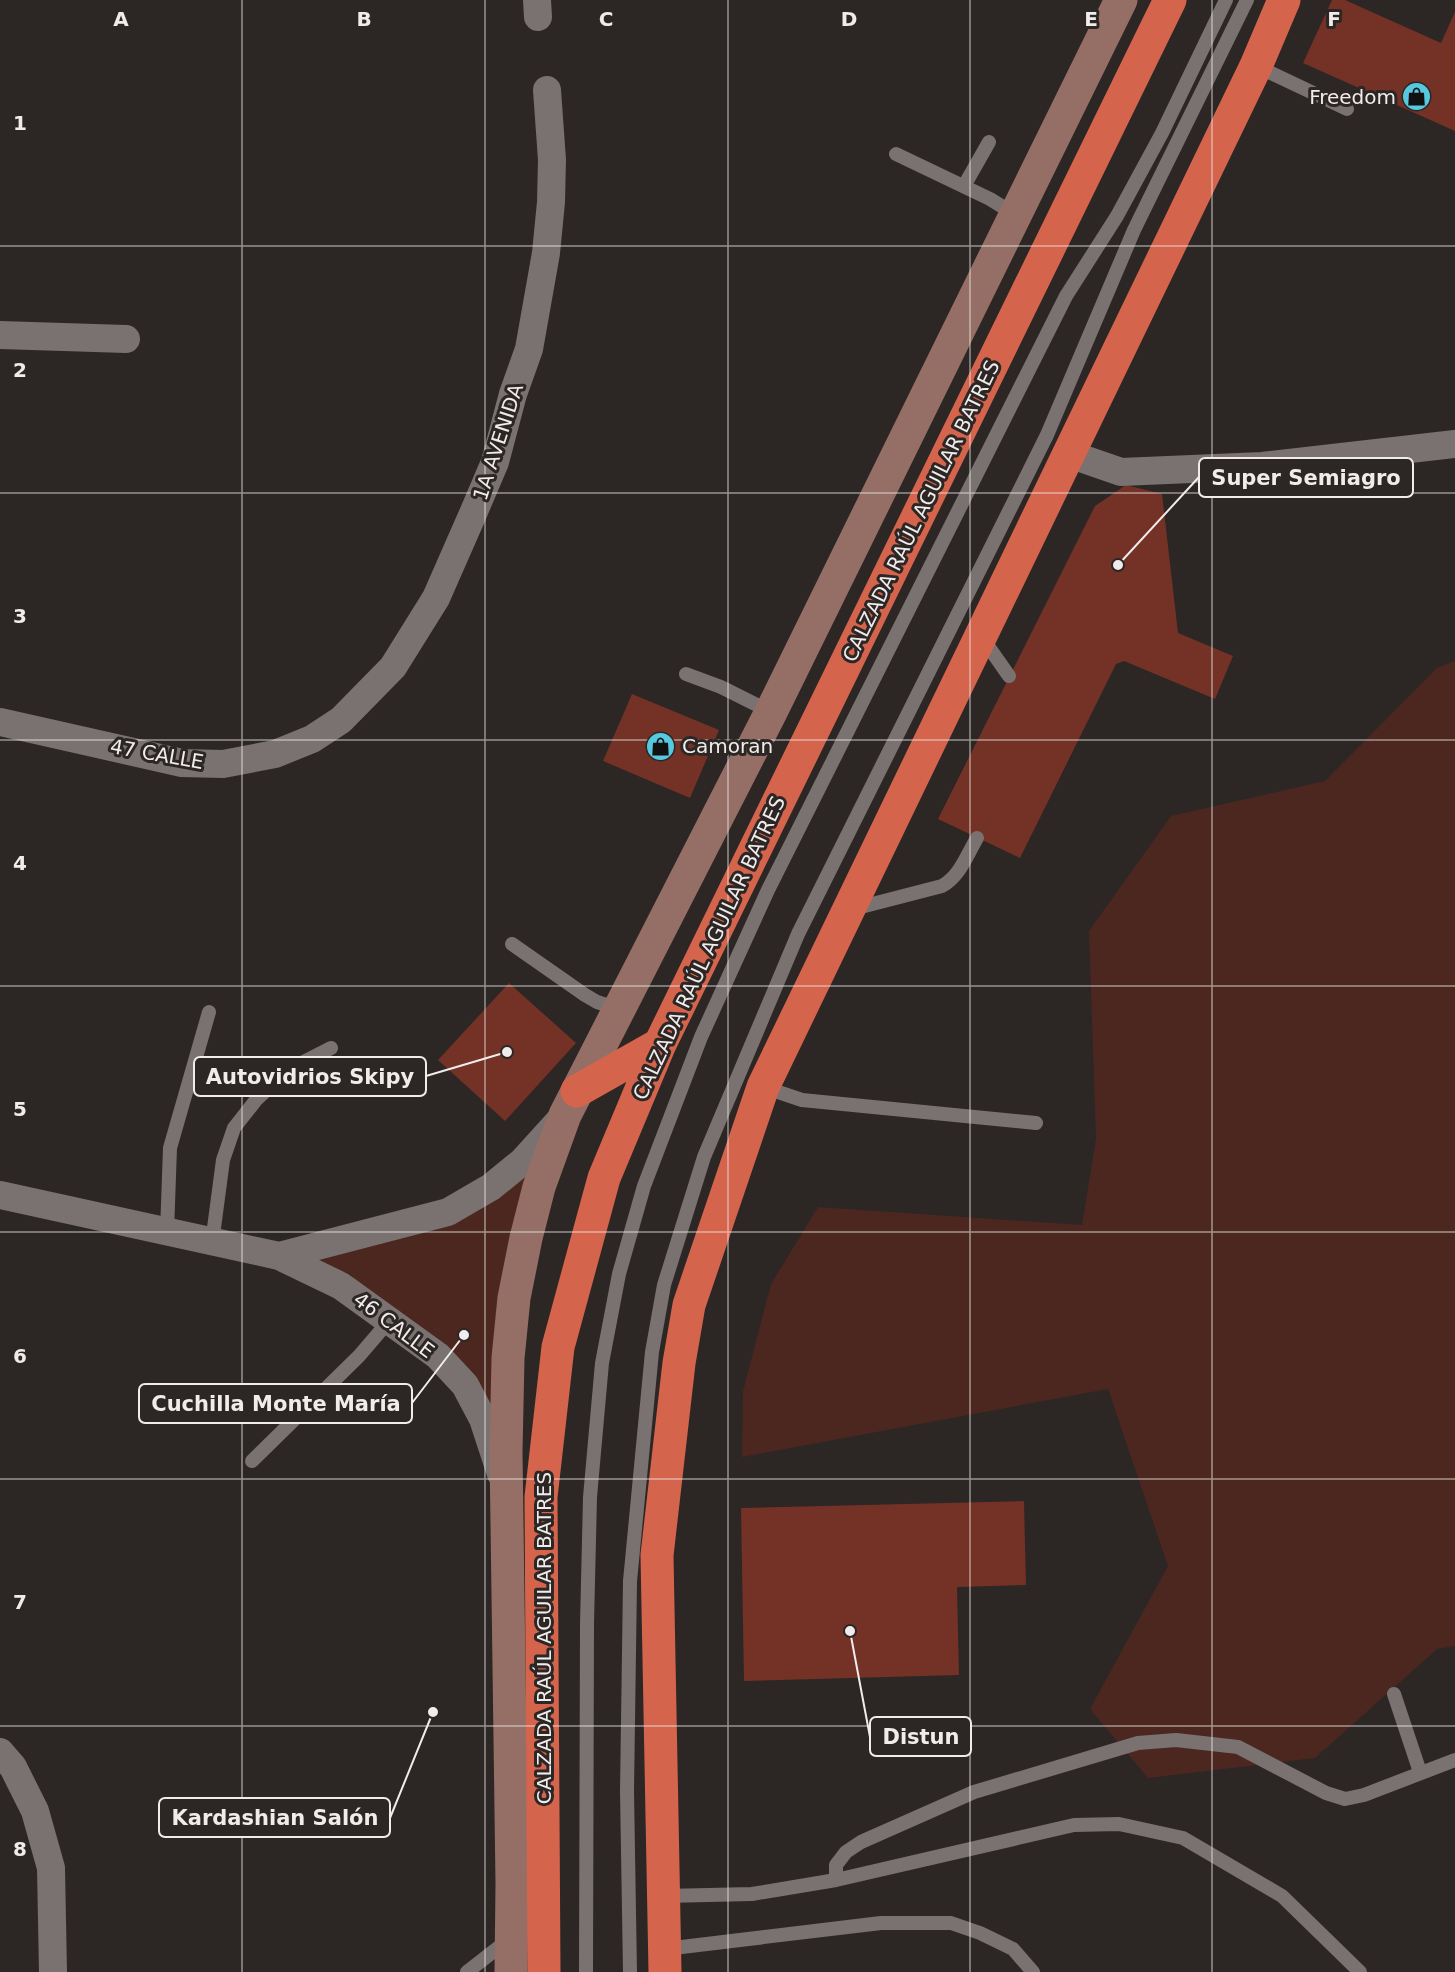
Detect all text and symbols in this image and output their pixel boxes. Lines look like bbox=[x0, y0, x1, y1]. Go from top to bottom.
text: A bbox=[113, 7, 129, 31]
text: B bbox=[356, 7, 372, 31]
text: C bbox=[599, 7, 613, 31]
text: D bbox=[841, 7, 857, 31]
text: E bbox=[1084, 7, 1098, 31]
text: F bbox=[1327, 7, 1341, 31]
shop icon: Freedom bbox=[1401, 81, 1433, 113]
place label: Freedom bbox=[1309, 85, 1396, 109]
text: 1 bbox=[13, 111, 27, 135]
street label: CALZADA RAÚL AGUILAR BATRES bbox=[837, 356, 1005, 666]
text: 2 bbox=[13, 358, 27, 382]
street label: 1A AVENIDA bbox=[468, 380, 528, 503]
callout: Super Semiagro bbox=[1199, 458, 1413, 497]
text: Super Semiagro bbox=[1211, 466, 1401, 490]
text: 3 bbox=[13, 604, 27, 628]
shop icon: Camoran bbox=[645, 730, 677, 762]
street label: 47 CALLE bbox=[108, 734, 206, 774]
place label: Camoran bbox=[682, 734, 773, 758]
street label: CALZADA RAÚL AGUILAR BATRES bbox=[628, 792, 790, 1104]
text: 4 bbox=[13, 851, 27, 875]
callout: Autovidrios Skipy bbox=[194, 1057, 426, 1096]
text: Autovidrios Skipy bbox=[206, 1065, 415, 1089]
text: 5 bbox=[13, 1097, 27, 1121]
street label: 46 CALLE bbox=[349, 1287, 439, 1363]
text: 6 bbox=[13, 1344, 27, 1368]
callout: Cuchilla Monte María bbox=[139, 1384, 412, 1423]
text: Cuchilla Monte María bbox=[151, 1392, 401, 1416]
street label: CALZADA RAÚL AGUILAR BATRES bbox=[532, 1472, 556, 1804]
text: 7 bbox=[13, 1590, 27, 1614]
callout: Distun bbox=[870, 1717, 971, 1756]
text: Distun bbox=[882, 1725, 960, 1749]
callout: Kardashian Salón bbox=[159, 1798, 390, 1837]
text: Kardashian Salón bbox=[172, 1806, 378, 1830]
text: 8 bbox=[13, 1837, 27, 1861]

